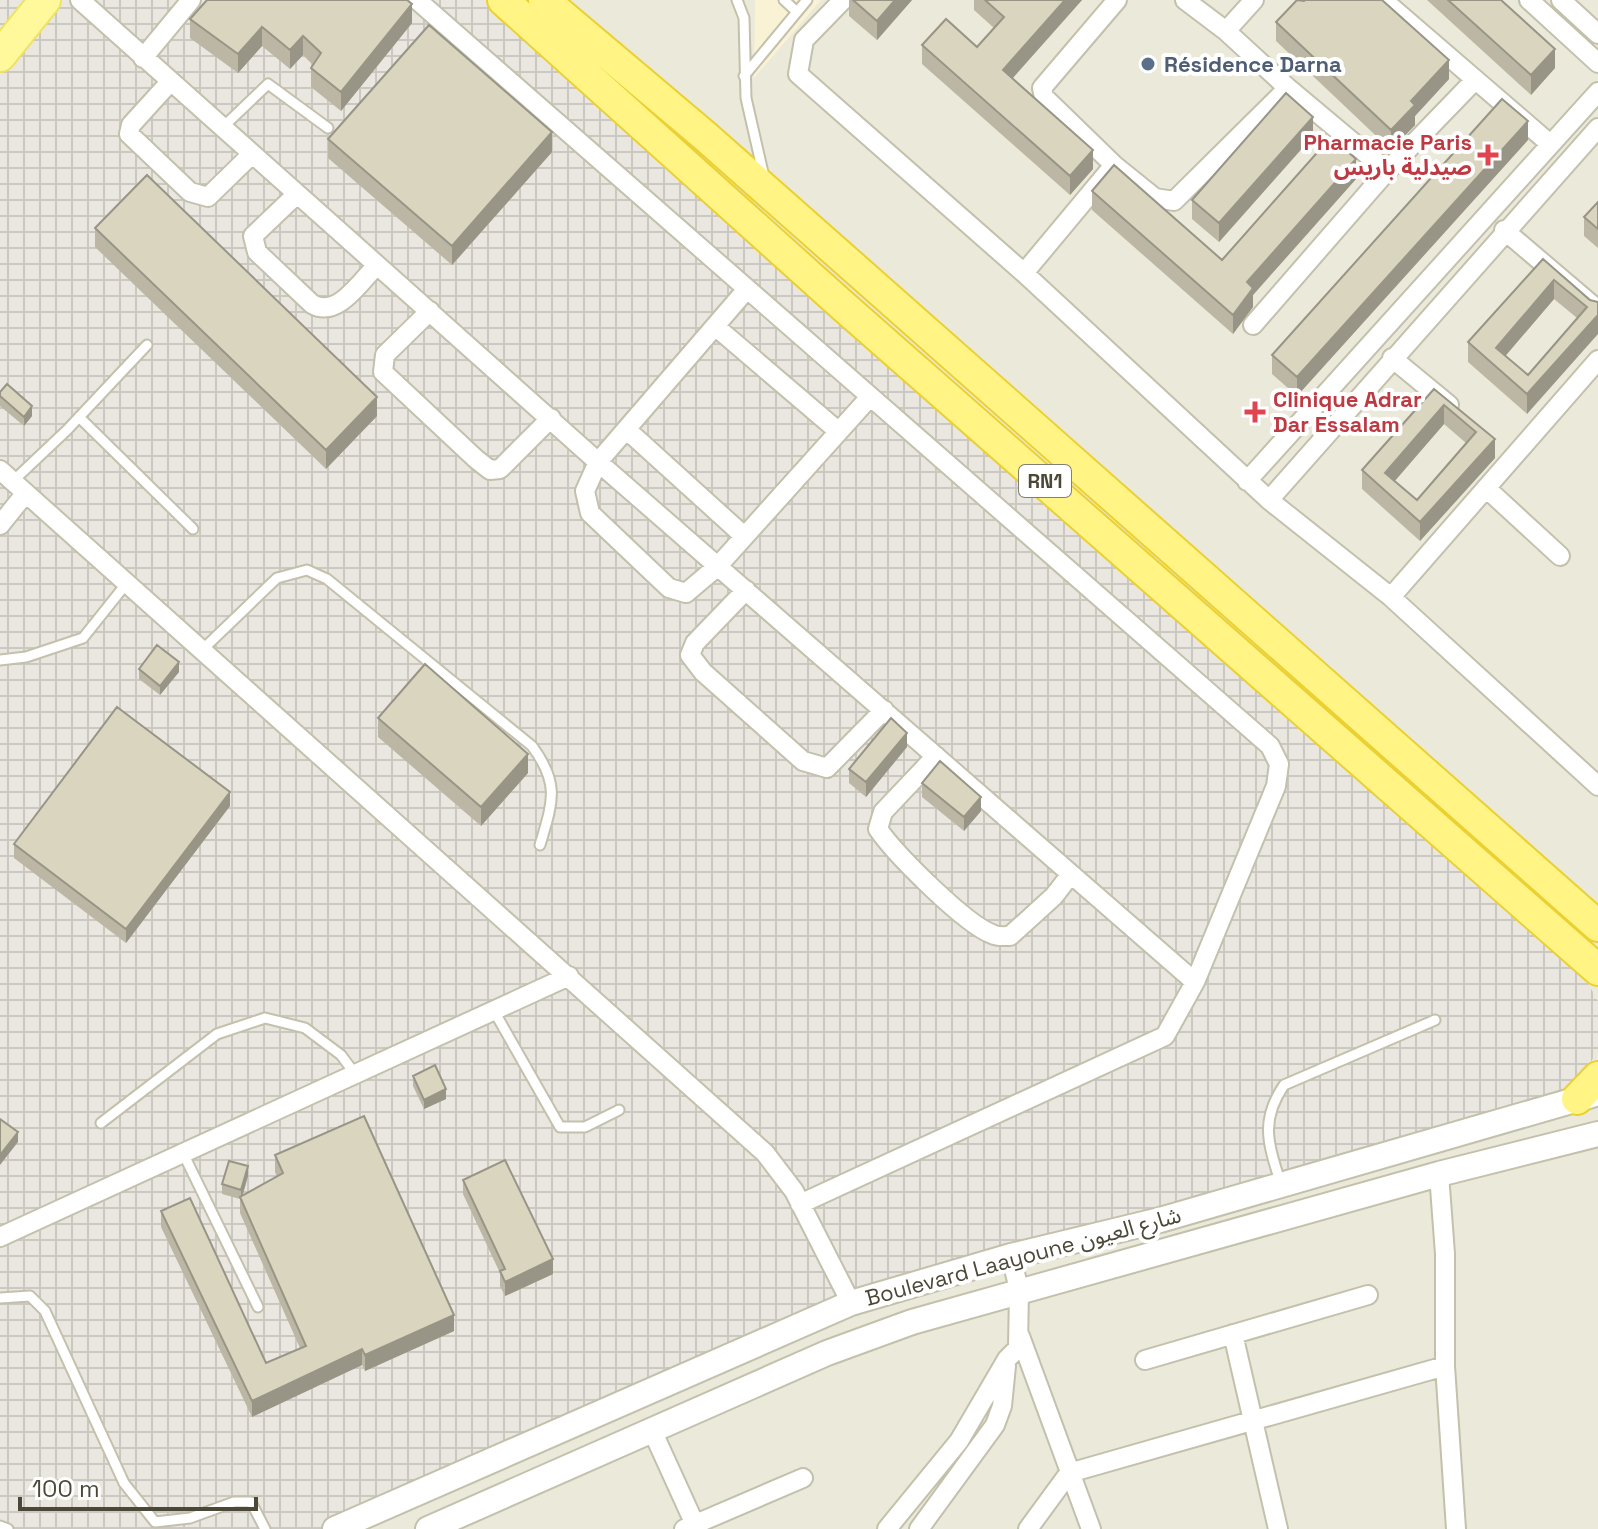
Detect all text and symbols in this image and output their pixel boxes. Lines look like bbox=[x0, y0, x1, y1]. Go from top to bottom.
place label: Résidence Darna bbox=[1164, 50, 1342, 78]
marker: Résidence Darna bbox=[1139, 55, 1157, 73]
place label: Pharmacie Paris صيدلية باريس bbox=[1304, 128, 1472, 181]
marker: Pharmacie Paris صيدلية باريس bbox=[1479, 146, 1497, 164]
place label: Clinique Adrar Dar Essalam bbox=[1273, 385, 1422, 438]
marker: Clinique Adrar Dar Essalam bbox=[1244, 401, 1266, 423]
road number: RN1 bbox=[1019, 465, 1071, 497]
street label: Boulevard Laayoune شارع العيون bbox=[862, 1200, 1185, 1315]
scale bar bbox=[20, 1461, 256, 1511]
text: 100 m bbox=[32, 1473, 100, 1504]

